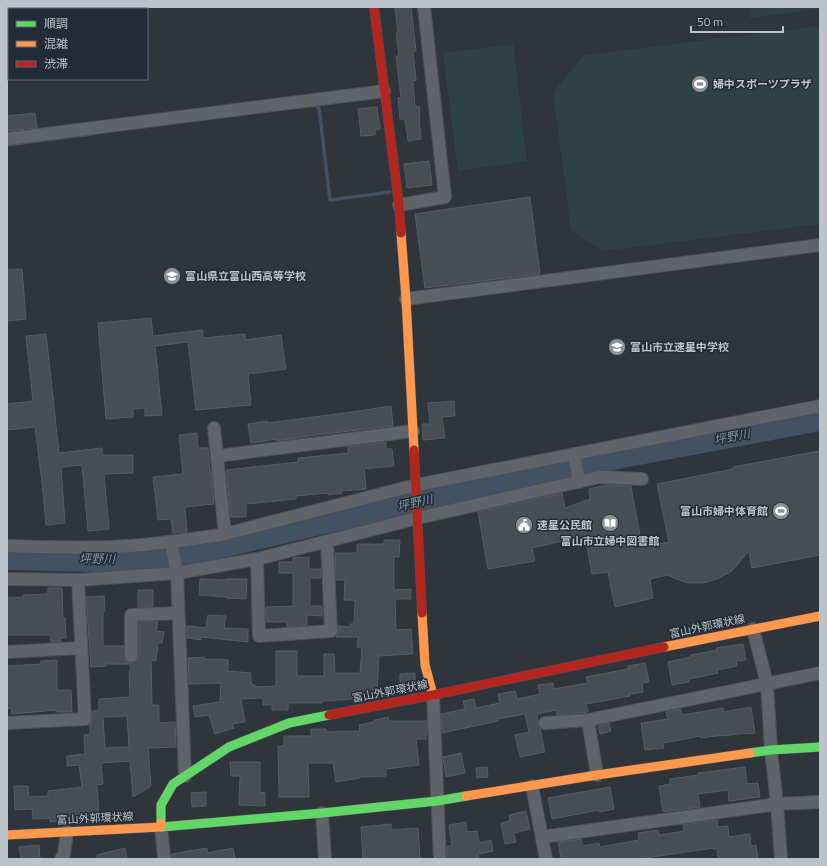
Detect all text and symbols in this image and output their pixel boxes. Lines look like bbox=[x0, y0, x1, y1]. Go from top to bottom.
legend bbox=[8, 8, 148, 80]
scale bar bbox=[691, 8, 783, 34]
text: 50 m bbox=[697, 12, 723, 31]
text: 順調 bbox=[44, 14, 68, 33]
text: 混雑 bbox=[44, 34, 68, 53]
text: 渋滞 bbox=[44, 54, 68, 73]
sports icon: 婦中スポーツプラザ bbox=[690, 74, 710, 94]
place label: 婦中スポーツプラザ bbox=[713, 76, 812, 92]
school or university icon: 富山県立富山西高等学校 bbox=[162, 266, 182, 286]
place label: 富山県立富山西高等学校 bbox=[185, 268, 306, 284]
school or university icon: 富山市立速星中学校 bbox=[607, 337, 627, 357]
place label: 富山市立速星中学校 bbox=[630, 339, 729, 355]
water label: 坪野川 bbox=[712, 423, 753, 449]
water label: 坪野川 bbox=[395, 489, 437, 516]
sports icon: 富山市婦中体育館 bbox=[771, 501, 791, 521]
place label: 富山市婦中体育館 bbox=[680, 503, 768, 519]
library icon: 富山市立婦中図書館 bbox=[600, 513, 620, 533]
public building icon: 速星公民館 bbox=[514, 515, 534, 535]
place label: 速星公民館 bbox=[537, 517, 592, 533]
place label: 富山市立婦中図書館 bbox=[561, 533, 660, 549]
water label: 坪野川 bbox=[79, 549, 117, 568]
street label: 富山外郭環状線 bbox=[668, 610, 746, 642]
street label: 富山外郭環状線 bbox=[351, 676, 429, 706]
street label: 富山外郭環状線 bbox=[56, 808, 134, 828]

